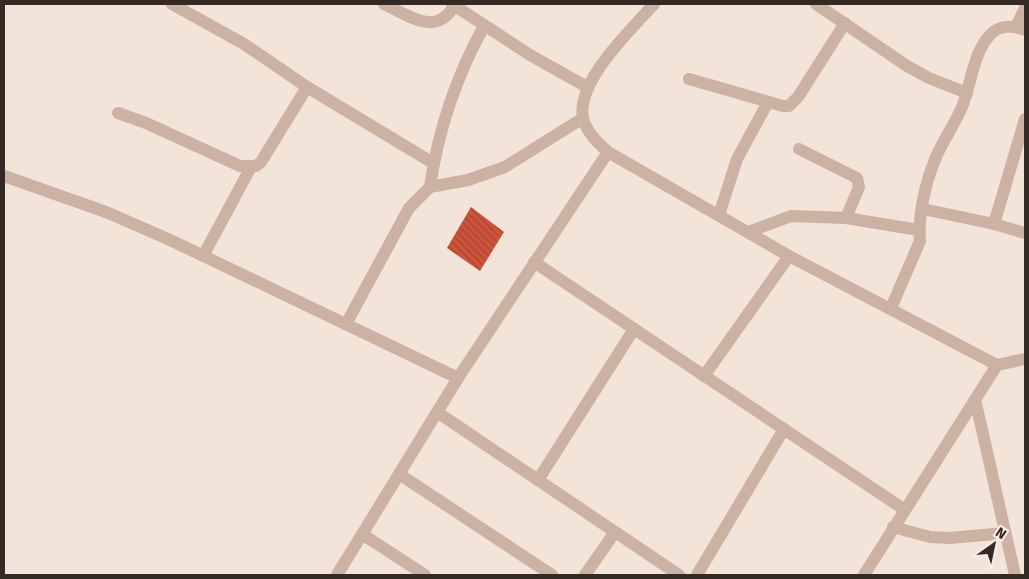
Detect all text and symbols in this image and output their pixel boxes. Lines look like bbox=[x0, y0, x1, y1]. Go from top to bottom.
north arrow bbox=[969, 519, 1019, 569]
text: N bbox=[992, 524, 1009, 543]

